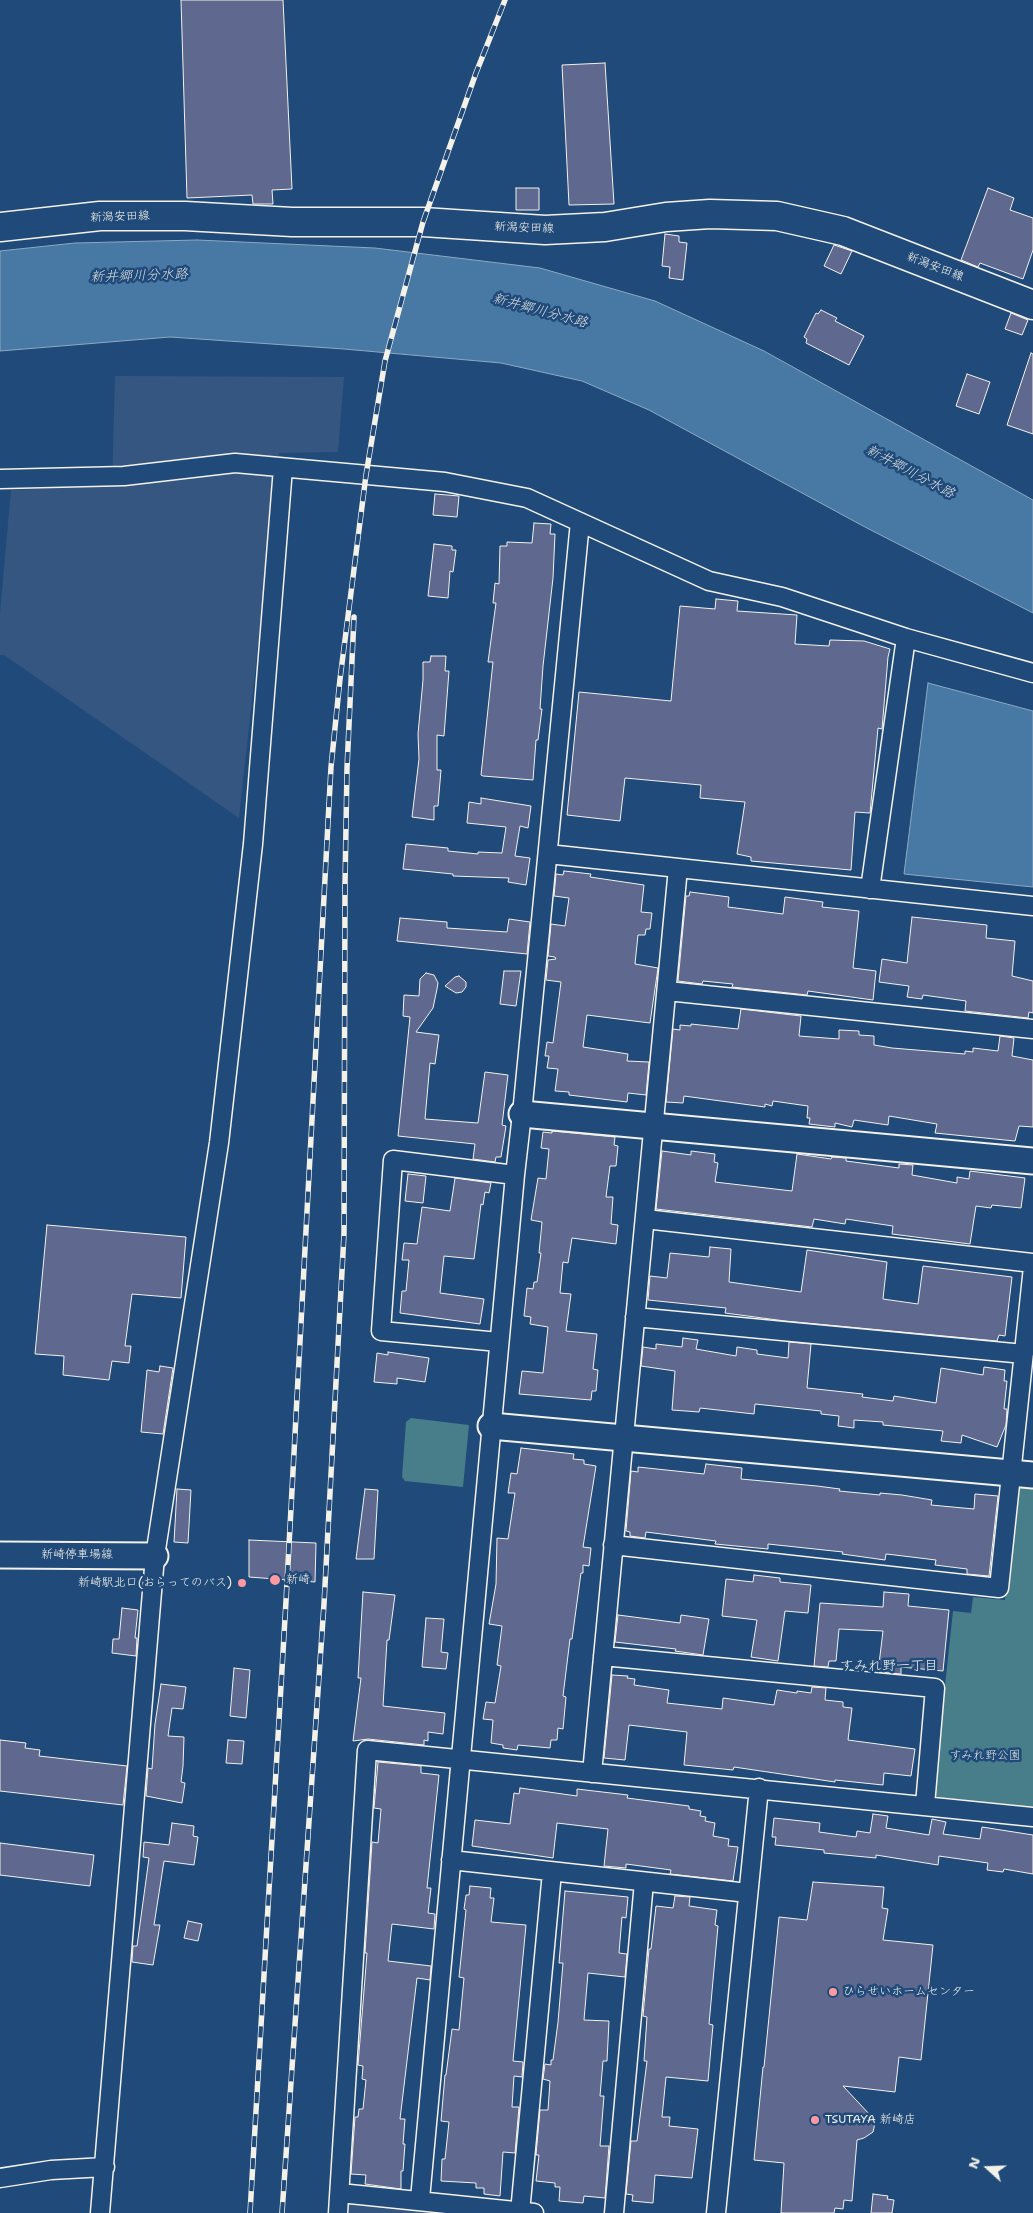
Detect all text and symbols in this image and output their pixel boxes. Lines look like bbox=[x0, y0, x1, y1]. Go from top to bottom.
street label: 新潟安田線 bbox=[90, 209, 150, 225]
street label: 新潟安田線 bbox=[494, 220, 554, 236]
street label: 新潟安田線 bbox=[904, 250, 966, 284]
water label: 新井郷川分水路 bbox=[90, 266, 188, 286]
water label: 新井郷川分水路 bbox=[490, 290, 590, 332]
water label: 新井郷川分水路 bbox=[863, 442, 957, 502]
street label: 新崎停車場線 bbox=[41, 1548, 113, 1562]
marker: 新崎 bbox=[268, 1573, 282, 1587]
place label: 新崎 bbox=[286, 1573, 310, 1587]
place label: 新崎駅北口(おらってのバス) bbox=[78, 1576, 232, 1590]
marker: 新崎駅北口(おらってのバス) bbox=[236, 1577, 248, 1589]
district label: すみれ野一丁目 bbox=[840, 1658, 938, 1674]
park label: すみれ野公園 bbox=[949, 1749, 1021, 1763]
place label: ひらせいホームセンター bbox=[843, 1985, 975, 1999]
marker: ひらせいホームセンター bbox=[827, 1986, 839, 1998]
place label: TSUTAYA 新崎店 bbox=[825, 2113, 916, 2127]
marker: TSUTAYA 新崎店 bbox=[809, 2114, 821, 2126]
north arrow bbox=[963, 2143, 1013, 2193]
text: N bbox=[964, 2155, 984, 2171]

